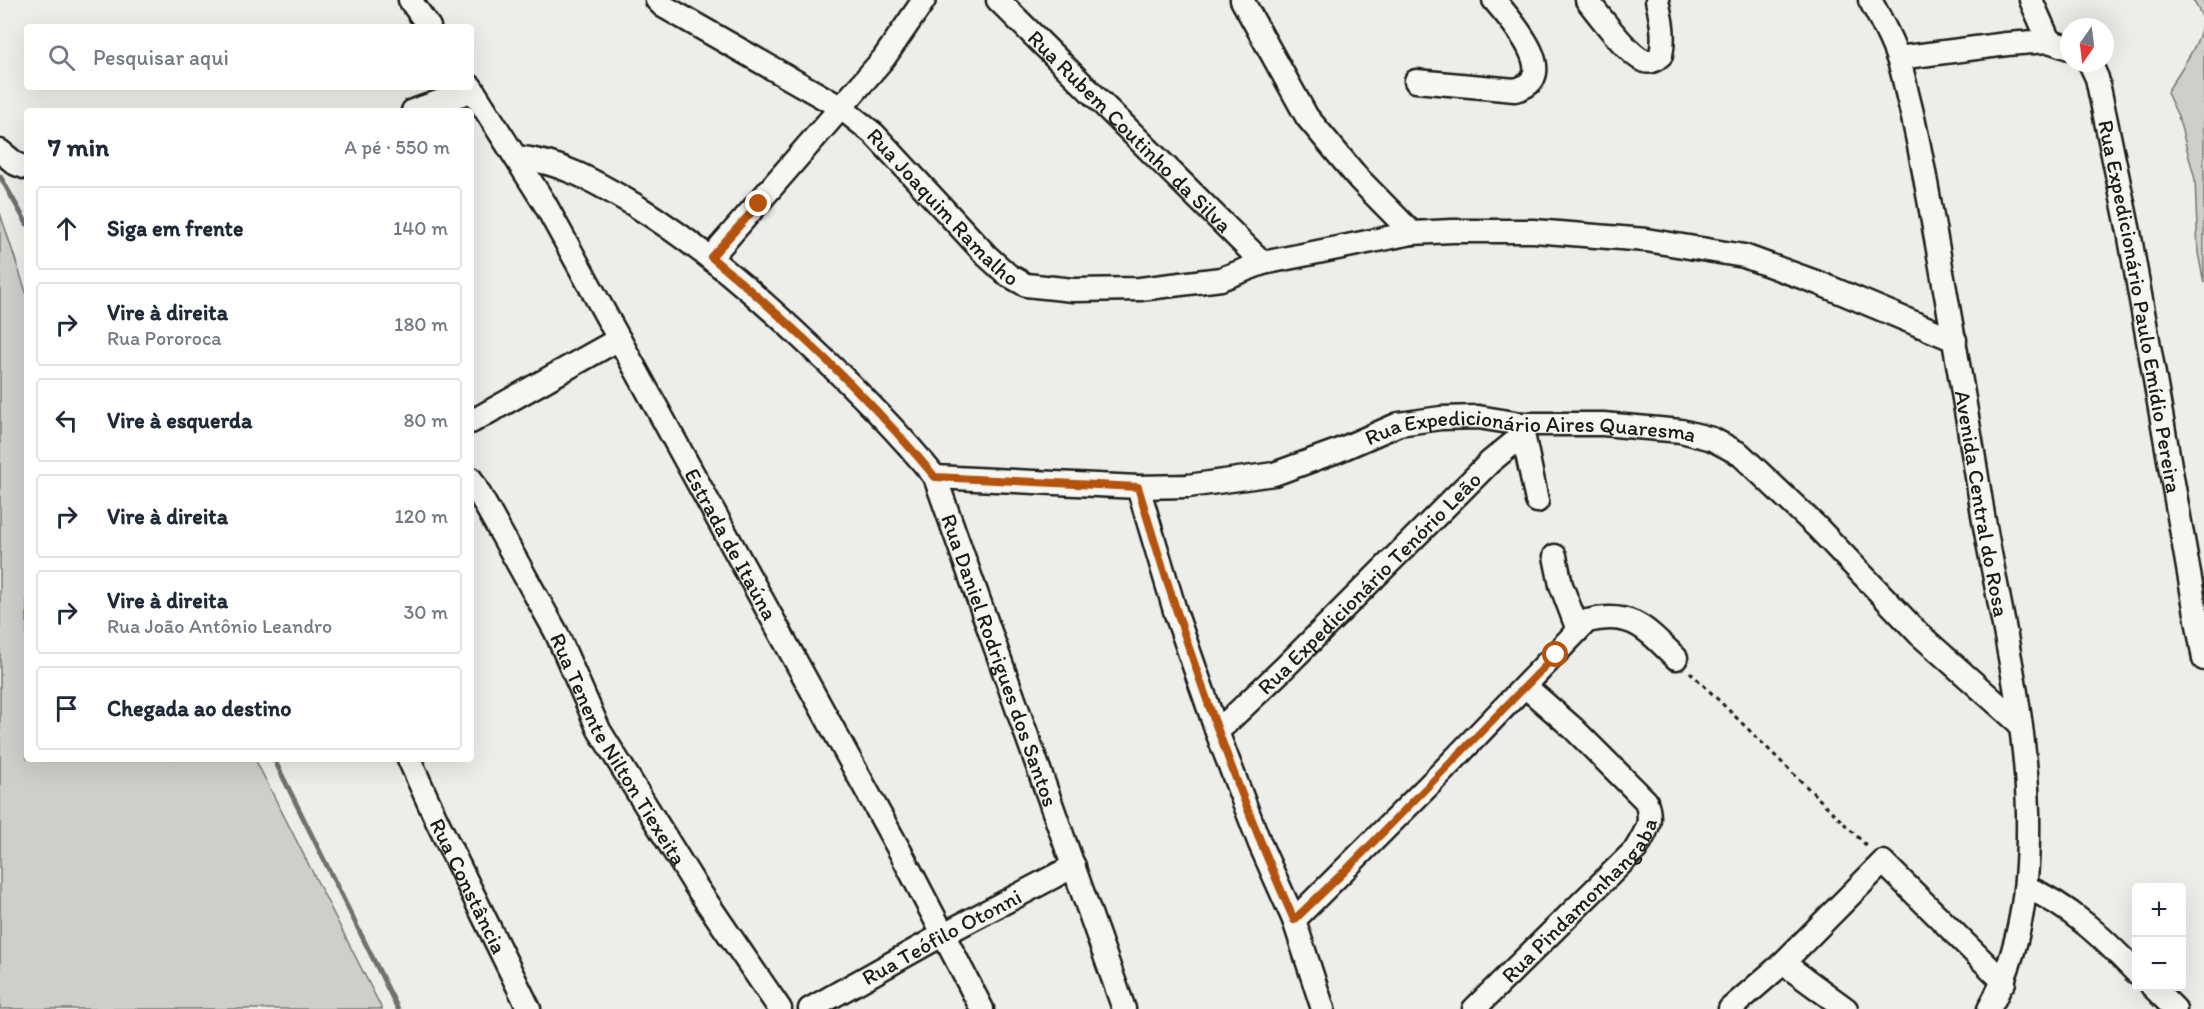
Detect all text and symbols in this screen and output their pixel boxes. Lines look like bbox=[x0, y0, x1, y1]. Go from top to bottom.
north arrow bbox=[2060, 18, 2114, 72]
search box bbox=[24, 24, 474, 90]
street label: Rua Rubem Coutinho da Silva bbox=[1022, 24, 1238, 238]
icon: search bbox=[45, 41, 78, 74]
text: Pesquisar aqui bbox=[93, 44, 229, 71]
street label: Rua Expedicionário Paulo Emídio Pereira bbox=[2093, 117, 2188, 495]
street label: Rua Joaquim Ramalho bbox=[861, 122, 1023, 292]
text: 7 min bbox=[48, 131, 109, 163]
text: A pé · 550 m bbox=[344, 135, 450, 159]
route end bbox=[745, 190, 771, 216]
icon: ahead bbox=[50, 212, 83, 245]
text: Siga em frente bbox=[107, 215, 243, 242]
text: 140 m bbox=[393, 216, 448, 240]
text: Vire à direita bbox=[107, 299, 228, 326]
icon: right bbox=[50, 308, 83, 341]
text: 180 m bbox=[394, 312, 448, 336]
text: Rua Pororoca bbox=[107, 326, 222, 350]
street label: Avenida Central do Rosa bbox=[1949, 388, 2016, 619]
street label: Rua Expedicionário Aires Quaresma bbox=[1361, 403, 1699, 451]
icon: left bbox=[50, 404, 83, 437]
text: Vire à esquerda bbox=[107, 407, 252, 434]
text: 80 m bbox=[403, 408, 448, 432]
street label: Estrada de Itaúna bbox=[679, 463, 784, 625]
street label: Rua Expedicionário Tenório Leão bbox=[1251, 465, 1487, 700]
icon: right bbox=[50, 500, 83, 533]
text: Vire à direita bbox=[107, 503, 228, 530]
text: 120 m bbox=[395, 504, 448, 528]
street label: Rua Daniel Rodrigues dos Santos bbox=[936, 510, 1064, 810]
text: Vire à direita bbox=[107, 587, 228, 614]
icon: right bbox=[50, 596, 83, 629]
text: 30 m bbox=[403, 600, 448, 624]
text: Rua João Antônio Leandro bbox=[107, 614, 332, 638]
street label: Rua Tenente Nilton Tiexeita bbox=[545, 629, 693, 871]
route start bbox=[1542, 641, 1568, 667]
icon: arrive bbox=[50, 692, 83, 725]
text: Chegada ao destino bbox=[107, 695, 291, 722]
street label: Rua Constância bbox=[424, 813, 513, 958]
street label: Rua Pindamonhangaba bbox=[1495, 816, 1663, 988]
street label: Rua Teófilo Otonni bbox=[857, 882, 1026, 991]
map controls bbox=[2132, 883, 2186, 991]
button: + bbox=[2132, 883, 2186, 937]
button: − bbox=[2132, 937, 2186, 991]

